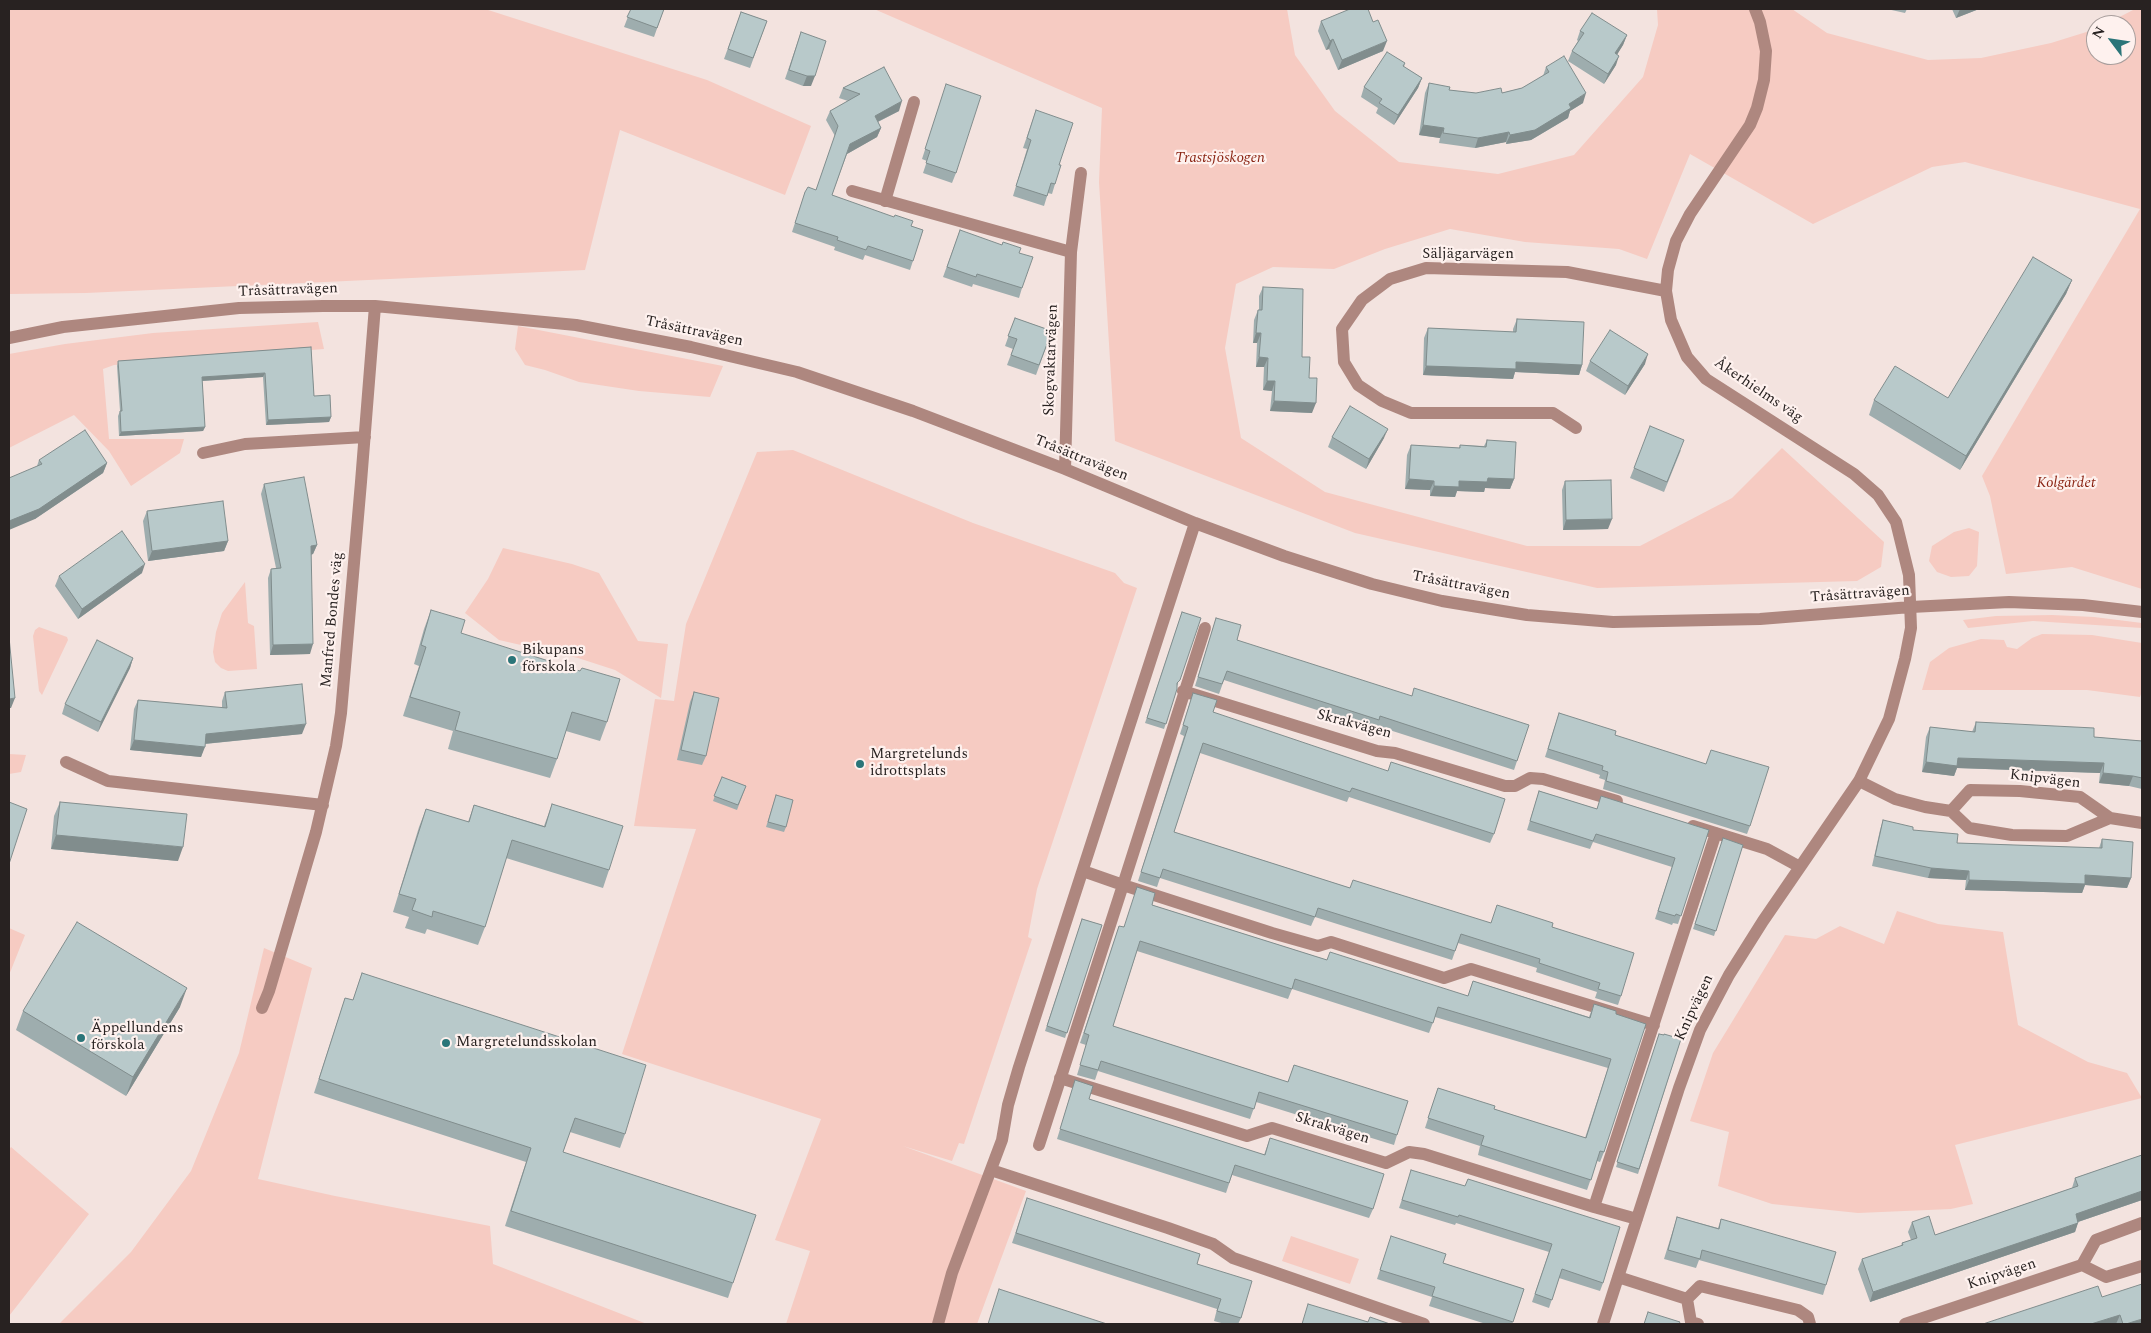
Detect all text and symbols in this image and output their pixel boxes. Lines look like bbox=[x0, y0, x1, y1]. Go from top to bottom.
north arrow bbox=[2086, 15, 2136, 65]
text: N bbox=[2087, 22, 2111, 43]
park label: Trastsjöskogen bbox=[1175, 150, 1265, 168]
street label: Säljägarvägen bbox=[1422, 246, 1514, 264]
street label: Tråsättravägen bbox=[238, 280, 338, 302]
street label: Skogvaktarvägen bbox=[1041, 304, 1063, 416]
street label: Tråsättravägen bbox=[643, 313, 745, 351]
street label: Åkerhielms väg bbox=[1710, 355, 1806, 427]
street label: Tråsättravägen bbox=[1031, 432, 1131, 486]
park label: Kolgärdet bbox=[2036, 475, 2096, 493]
street label: Manfred Bondes väg bbox=[318, 551, 348, 689]
street label: Tråsättravägen bbox=[1410, 568, 1512, 604]
street label: Tråsättravägen bbox=[1810, 583, 1910, 607]
place label: Bikupans förskola bbox=[522, 642, 584, 677]
marker: Bikupans förskola bbox=[506, 654, 518, 666]
street label: Skrakvägen bbox=[1315, 706, 1393, 744]
place label: Margretelunds idrottsplats bbox=[870, 746, 968, 781]
marker: Margretelunds idrottsplats bbox=[854, 758, 866, 770]
street label: Knipvägen bbox=[2009, 767, 2081, 793]
street label: Knipvägen bbox=[1672, 972, 1718, 1044]
place label: Äppellundens förskola bbox=[91, 1020, 183, 1055]
marker: Äppellundens förskola bbox=[75, 1032, 87, 1044]
place label: Margretelundsskolan bbox=[456, 1034, 597, 1052]
marker: Margretelundsskolan bbox=[440, 1037, 452, 1049]
street label: Skrakvägen bbox=[1293, 1109, 1371, 1149]
street label: Knipvägen bbox=[1965, 1255, 2039, 1295]

